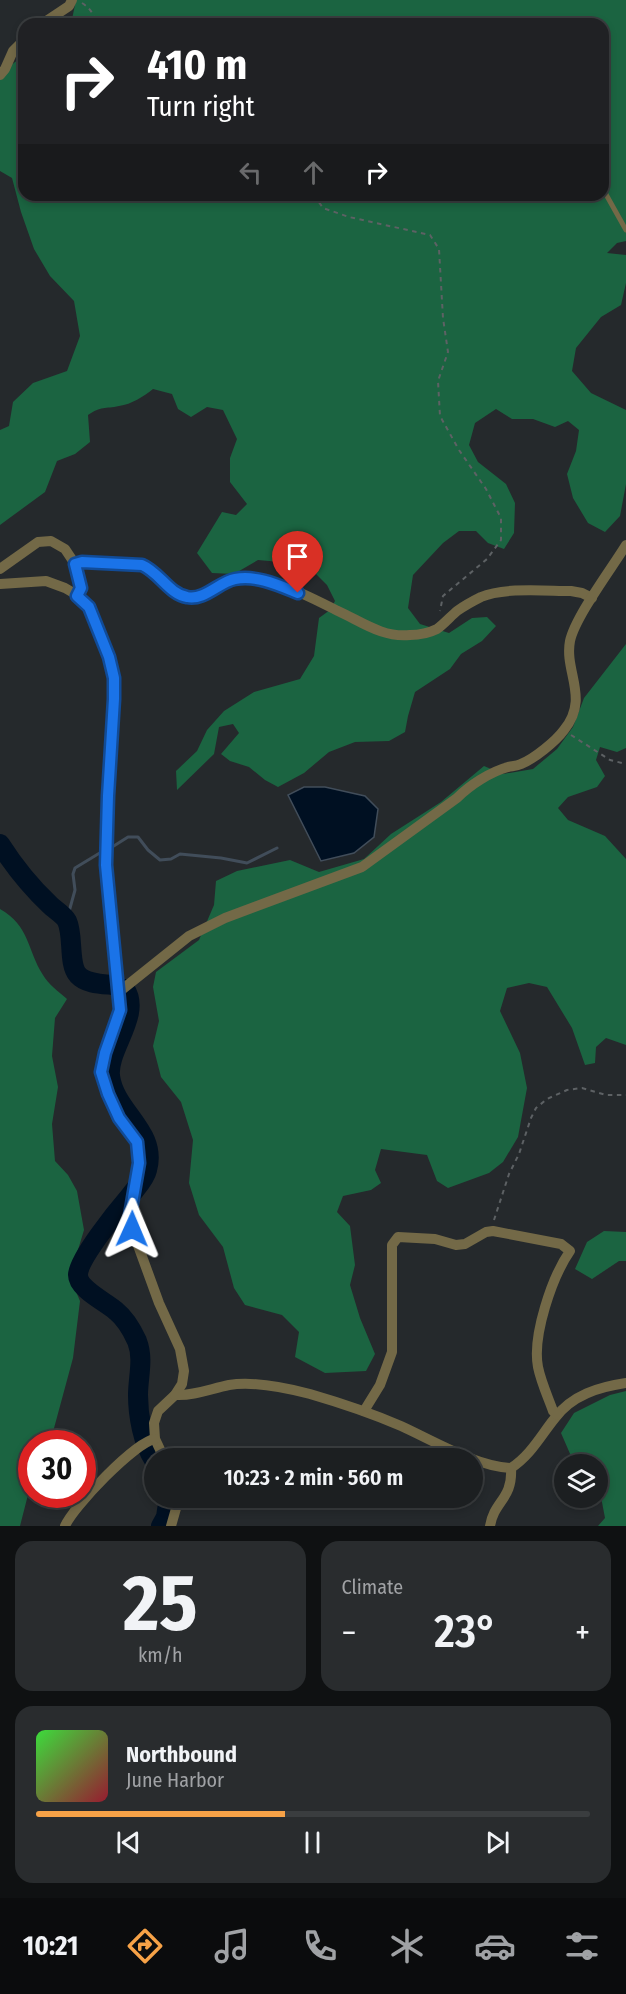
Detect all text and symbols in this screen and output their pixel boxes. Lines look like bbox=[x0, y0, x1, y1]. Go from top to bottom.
text: 410 m bbox=[147, 40, 247, 90]
icon: right bbox=[48, 42, 126, 120]
text: Turn right bbox=[147, 91, 255, 123]
icon: left bbox=[234, 156, 267, 189]
icon: ahead bbox=[297, 156, 330, 189]
icon: right bbox=[360, 156, 393, 189]
pin bbox=[272, 531, 323, 593]
icon: arrive bbox=[281, 540, 314, 573]
position arrow bbox=[100, 1197, 164, 1261]
speed limit sign: 30 bbox=[18, 1430, 96, 1508]
map controls bbox=[554, 1454, 608, 1508]
button: layers bbox=[554, 1454, 608, 1508]
text: 10:23 · 2 min · 560 m bbox=[224, 1464, 403, 1491]
text: 25 bbox=[123, 1557, 197, 1651]
text: Climate bbox=[342, 1575, 403, 1599]
text: 23° bbox=[434, 1605, 497, 1659]
text: − bbox=[342, 1613, 356, 1653]
text: + bbox=[575, 1613, 590, 1653]
text: km/h bbox=[138, 1643, 183, 1667]
text: Northbound bbox=[126, 1741, 237, 1768]
text: June Harbor bbox=[126, 1768, 224, 1792]
icon: previous bbox=[112, 1826, 145, 1859]
icon: pause bbox=[296, 1826, 329, 1859]
icon: next bbox=[481, 1826, 514, 1859]
icon: directions bbox=[124, 1925, 166, 1967]
icon: music bbox=[211, 1925, 253, 1967]
icon: phone bbox=[299, 1925, 341, 1967]
icon: climate bbox=[386, 1925, 428, 1967]
icon: car bbox=[474, 1925, 516, 1967]
icon: filters bbox=[561, 1925, 603, 1967]
text: 10:21 bbox=[23, 1930, 79, 1962]

